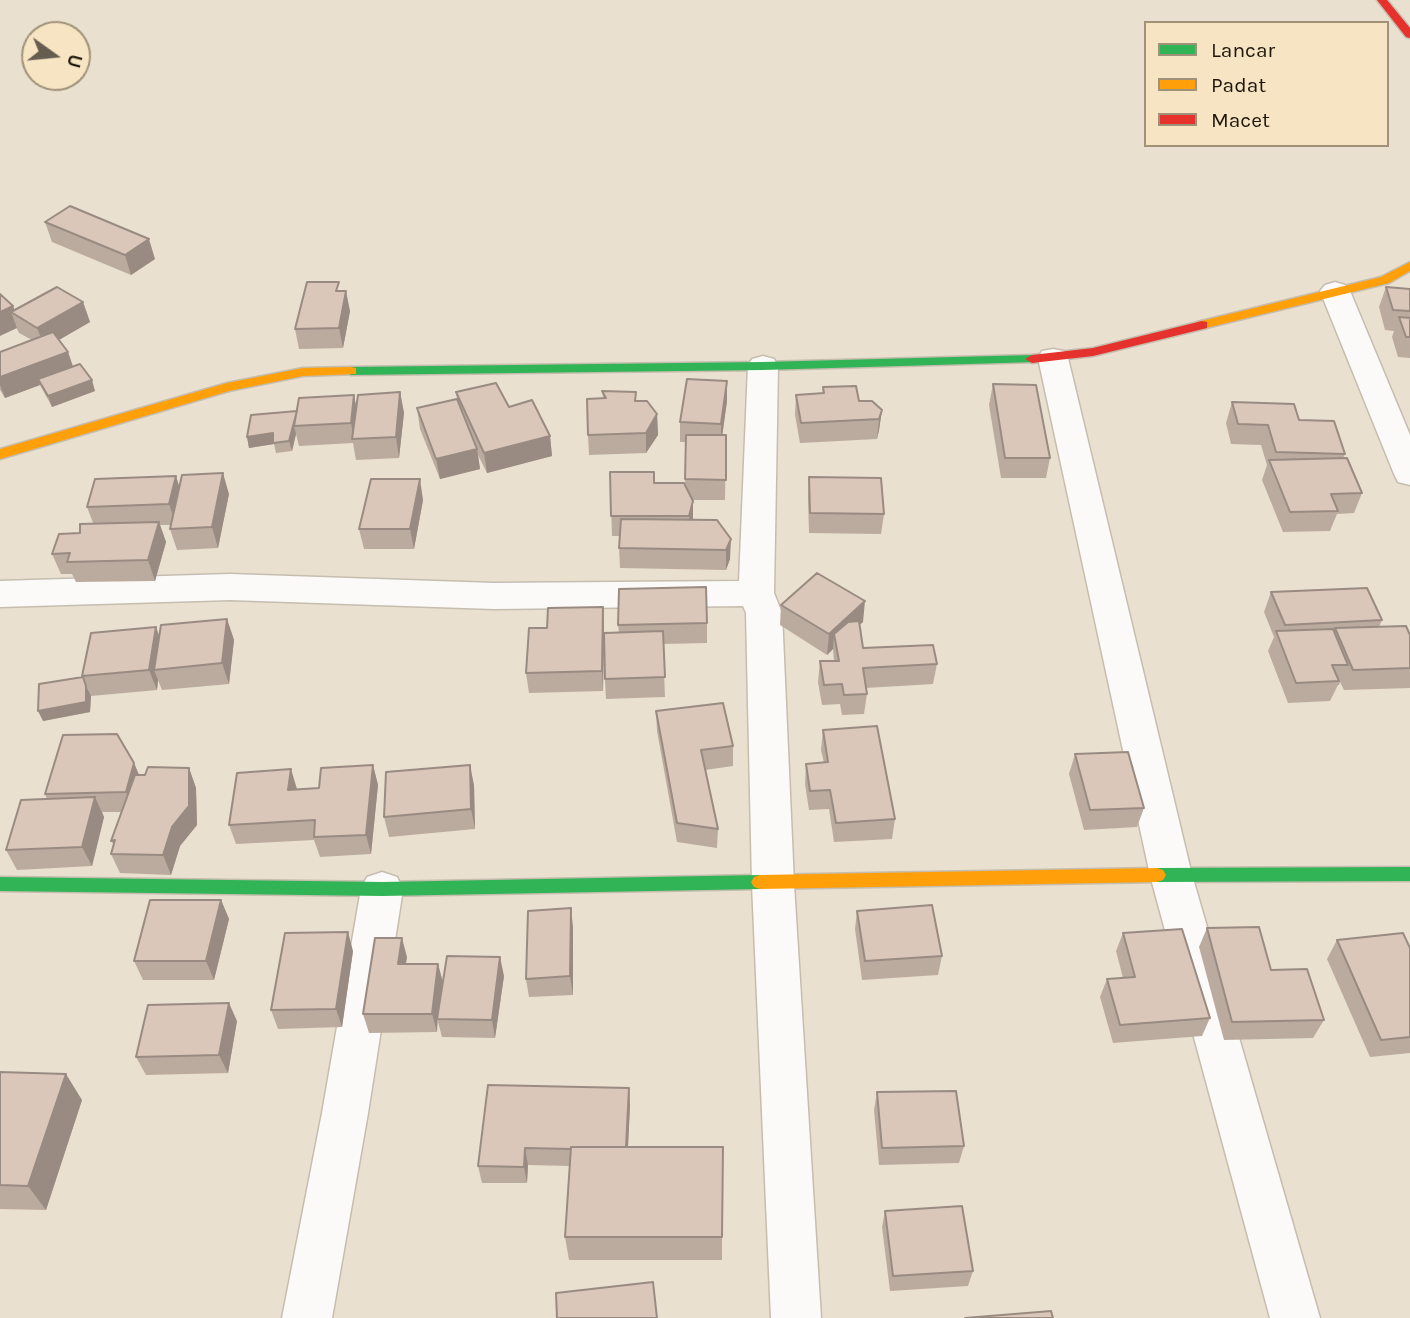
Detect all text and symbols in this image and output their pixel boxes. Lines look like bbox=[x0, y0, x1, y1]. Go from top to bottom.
north arrow bbox=[21, 21, 91, 91]
legend bbox=[1144, 21, 1389, 147]
text: Lancar bbox=[1211, 38, 1275, 62]
text: U bbox=[62, 52, 87, 70]
text: Padat bbox=[1211, 73, 1266, 97]
text: Macet bbox=[1211, 108, 1270, 132]

